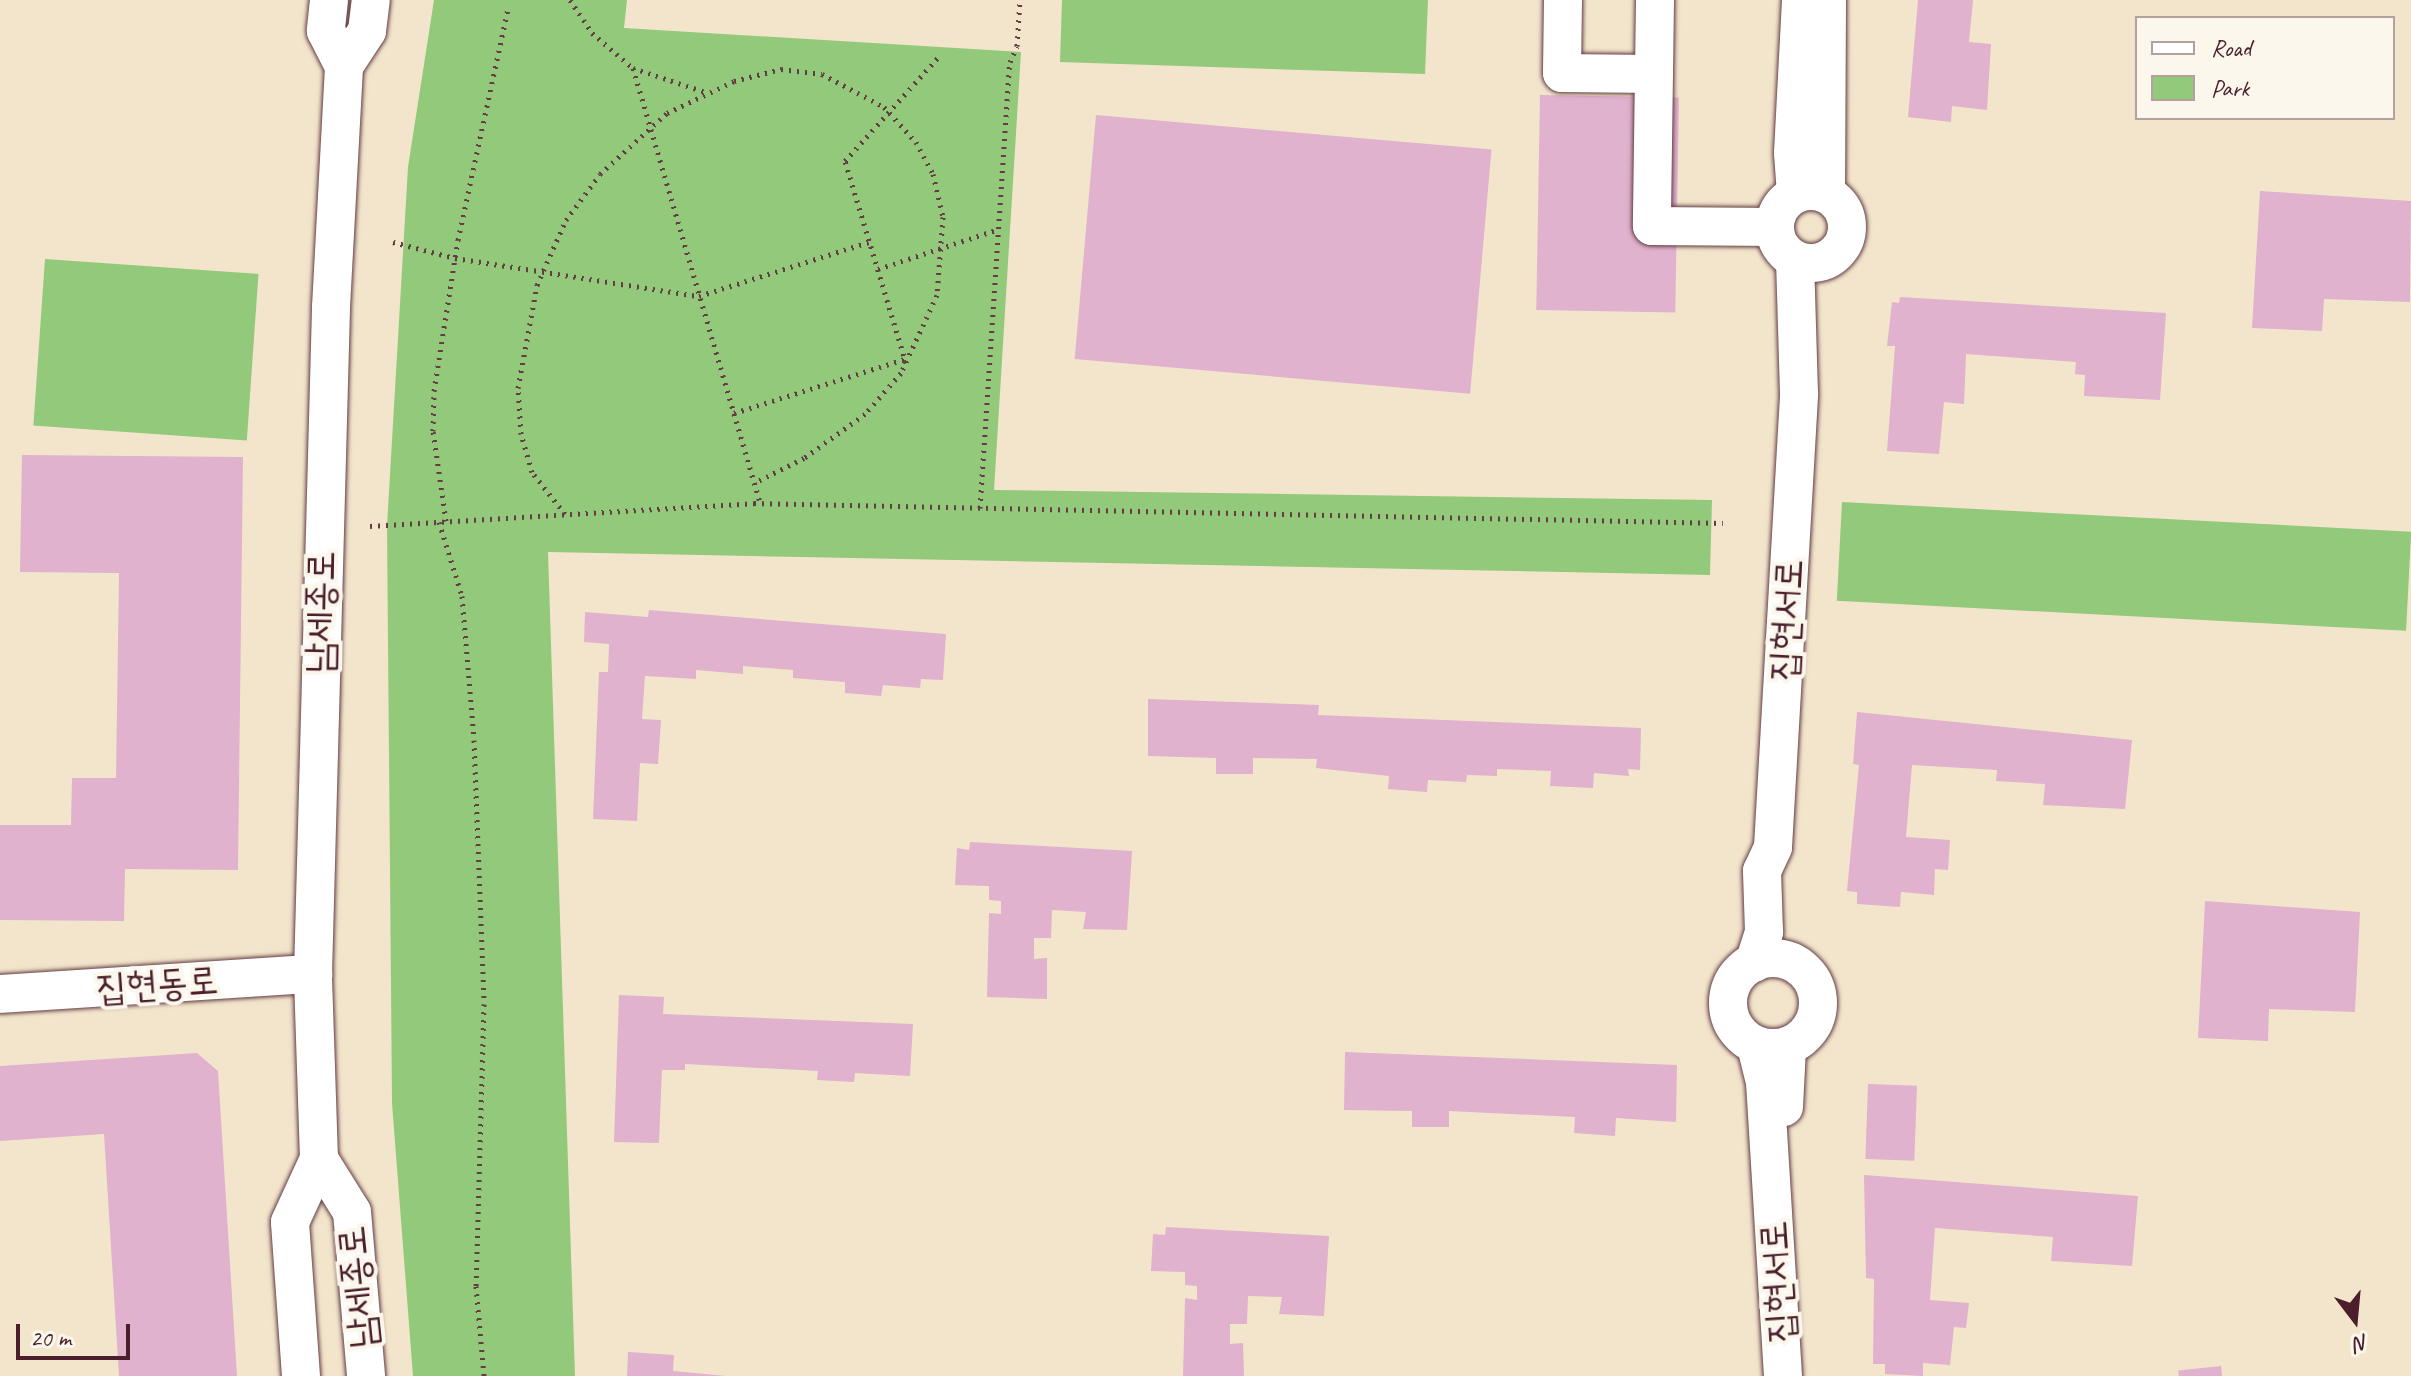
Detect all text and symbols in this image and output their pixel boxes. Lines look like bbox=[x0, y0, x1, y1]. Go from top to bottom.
legend bbox=[2135, 16, 2395, 120]
text: Road bbox=[2211, 33, 2251, 63]
text: Park bbox=[2211, 73, 2249, 103]
street label: 남세종로 bbox=[296, 550, 344, 674]
street label: 집현서로 bbox=[1760, 558, 1812, 682]
street label: 집현동로 bbox=[94, 957, 220, 1011]
street label: 집현서로 bbox=[1750, 1219, 1804, 1345]
street label: 남세종로 bbox=[328, 1224, 386, 1350]
north arrow bbox=[2315, 1280, 2395, 1360]
scale bar bbox=[20, 1308, 134, 1358]
text: 20 m bbox=[30, 1323, 71, 1353]
text: N bbox=[2351, 1328, 2372, 1358]

